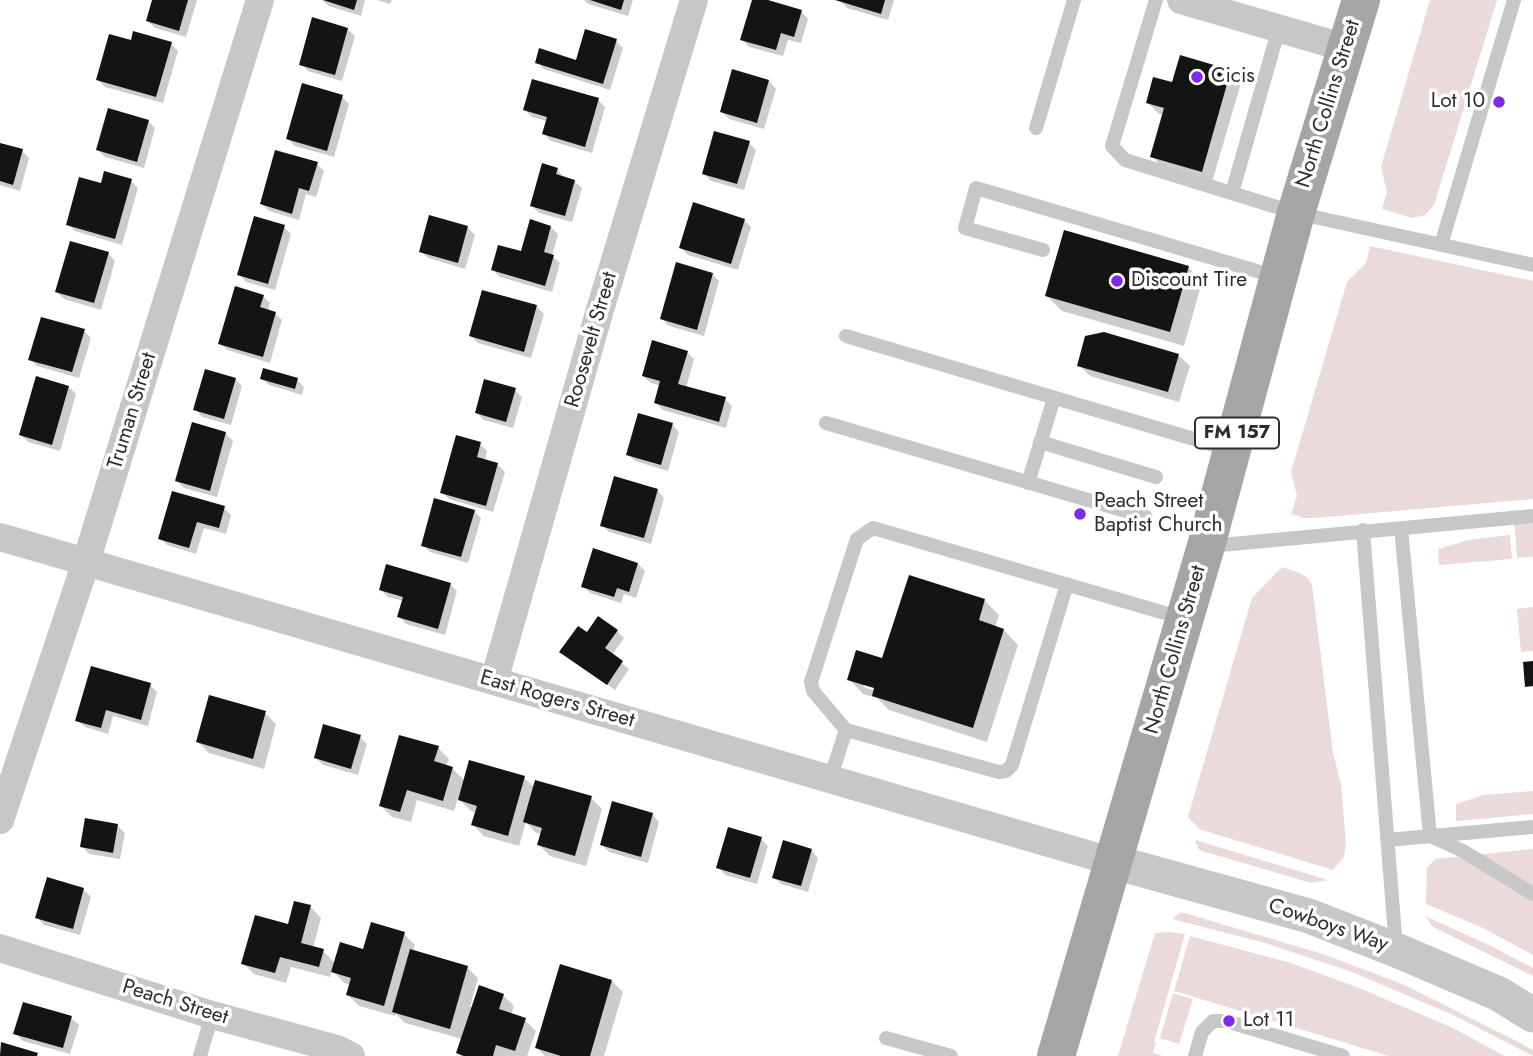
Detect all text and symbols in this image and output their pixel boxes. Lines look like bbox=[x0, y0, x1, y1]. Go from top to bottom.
street label: North Collins Street bbox=[1291, 17, 1367, 191]
place label: Cicis bbox=[1211, 64, 1255, 90]
marker: Cicis bbox=[1189, 69, 1205, 85]
place label: Lot 10 bbox=[1431, 89, 1485, 115]
marker: Lot 10 bbox=[1491, 94, 1507, 110]
place label: Discount Tire bbox=[1131, 268, 1247, 294]
street label: Roosevelt Street bbox=[561, 269, 623, 411]
marker: Discount Tire bbox=[1109, 273, 1125, 289]
street label: Truman Street bbox=[103, 350, 163, 472]
road number: FM 157 bbox=[1195, 418, 1279, 448]
place label: Peach Street Baptist Church bbox=[1094, 489, 1222, 539]
marker: Peach Street Baptist Church bbox=[1072, 506, 1088, 522]
street label: North Collins Street bbox=[1140, 563, 1212, 737]
street label: East Rogers Street bbox=[477, 666, 637, 734]
street label: Cowboys Way bbox=[1265, 894, 1391, 958]
street label: Peach Street bbox=[119, 975, 231, 1031]
place label: Lot 11 bbox=[1243, 1008, 1294, 1034]
marker: Lot 11 bbox=[1221, 1013, 1237, 1029]

